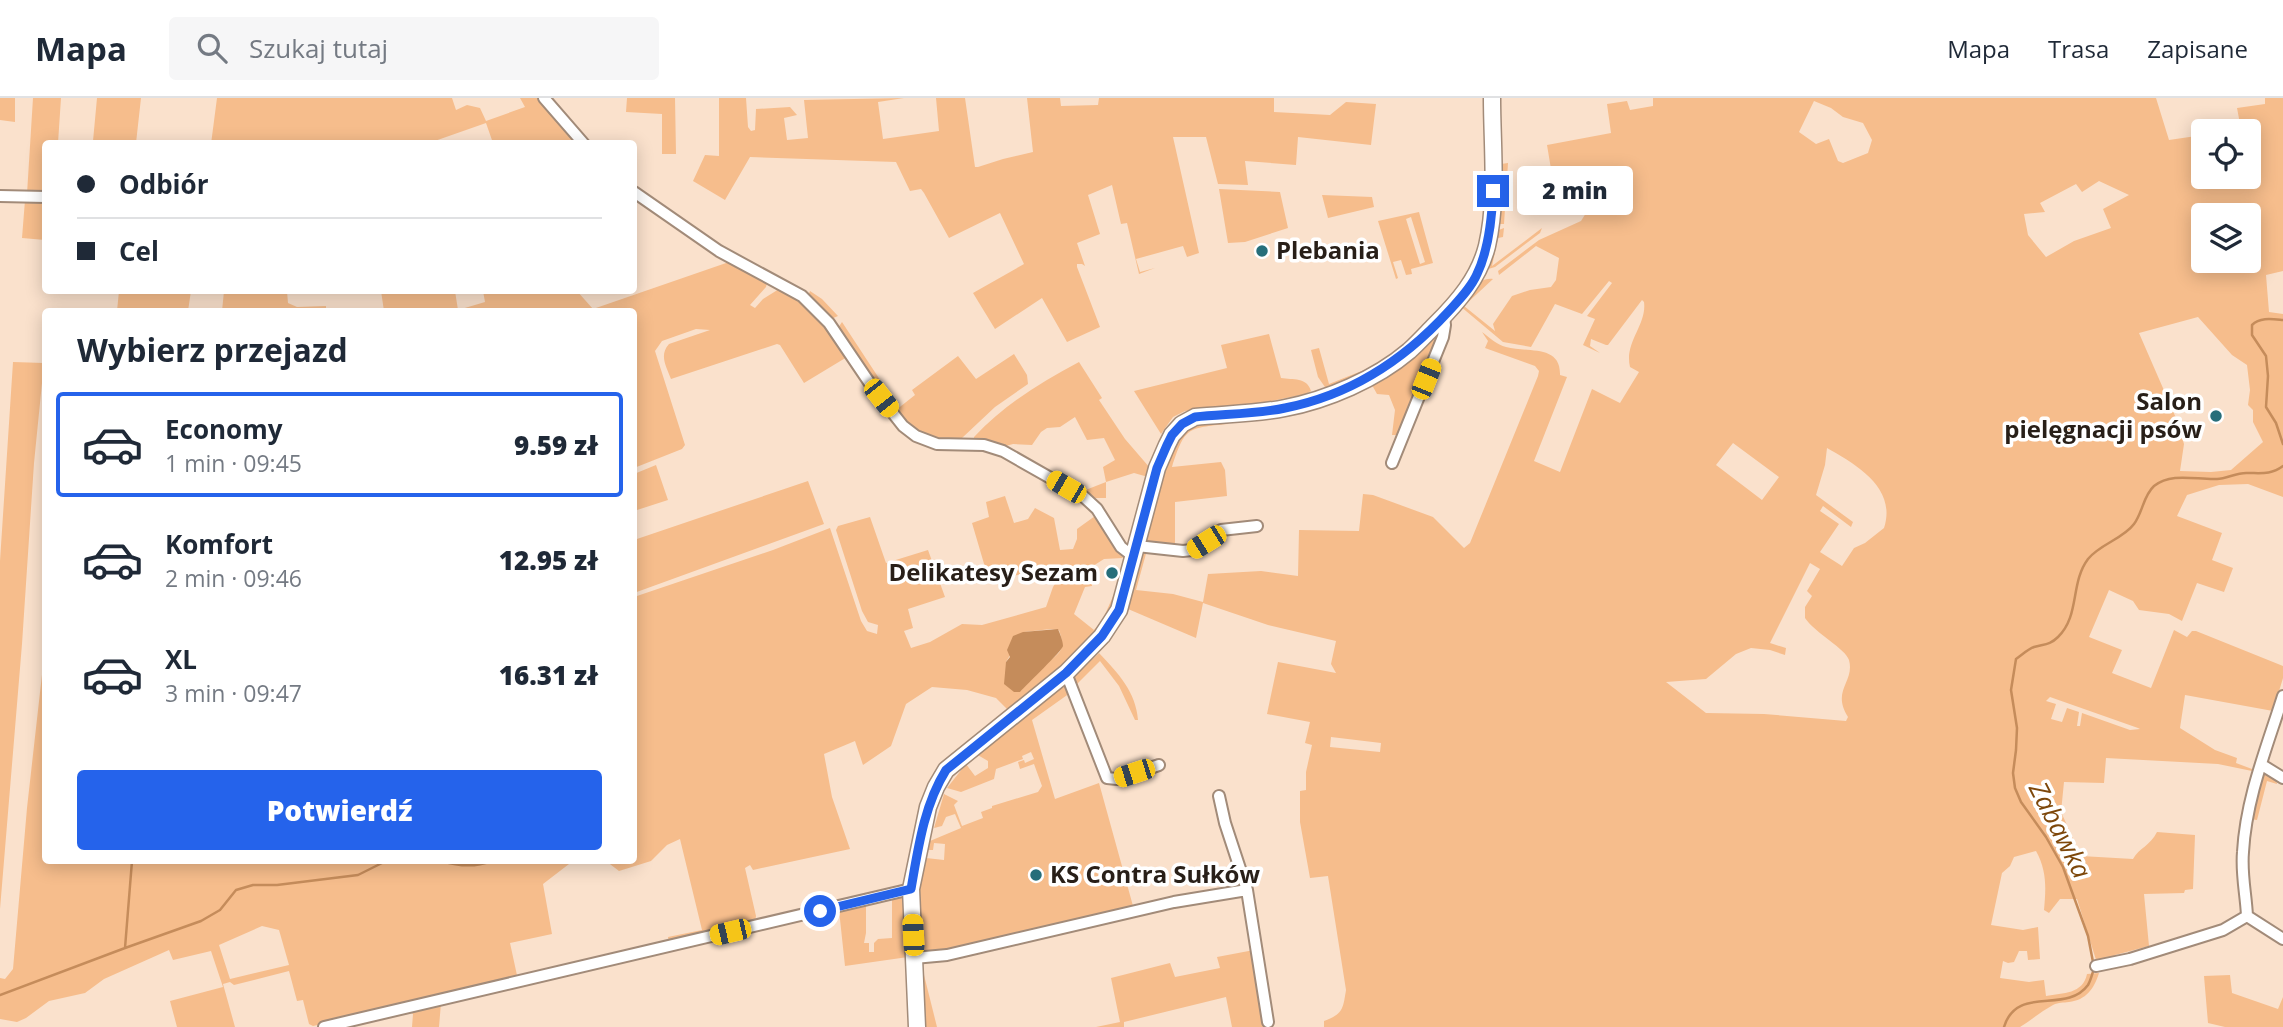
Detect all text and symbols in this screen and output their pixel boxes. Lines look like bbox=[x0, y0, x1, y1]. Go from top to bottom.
search box bbox=[169, 17, 659, 80]
text: Mapa bbox=[35, 26, 127, 71]
icon: search bbox=[193, 29, 231, 67]
text: Szukaj tutaj bbox=[249, 30, 388, 66]
text: Mapa bbox=[1947, 32, 2010, 65]
text: Trasa bbox=[2048, 32, 2109, 65]
text: Zapisane bbox=[2147, 32, 2248, 65]
map controls bbox=[2191, 119, 2261, 273]
button: locate bbox=[2191, 119, 2261, 189]
text: Odbiór bbox=[119, 166, 208, 202]
callout: 2 min bbox=[1518, 166, 1633, 216]
text: 2 min bbox=[1542, 174, 1608, 206]
route end bbox=[1477, 175, 1509, 207]
button: layers bbox=[2191, 203, 2261, 273]
text: Cel bbox=[119, 233, 159, 269]
place label: Plebania bbox=[1276, 233, 1380, 266]
marker: Plebania bbox=[1254, 243, 1270, 259]
text: Wybierz przejazd bbox=[77, 328, 348, 371]
car bbox=[1409, 356, 1444, 402]
car bbox=[860, 375, 903, 421]
place label: Salon pielęgnacji psów bbox=[2004, 384, 2202, 445]
marker: Salon pielęgnacji psów bbox=[2208, 408, 2224, 424]
text: Economy bbox=[165, 411, 283, 447]
icon: car bbox=[81, 413, 144, 476]
text: 9.59 zł bbox=[514, 427, 598, 463]
text: 1 min · 09:45 bbox=[165, 447, 302, 479]
car bbox=[1043, 467, 1090, 507]
car bbox=[1183, 522, 1230, 562]
text: Komfort bbox=[165, 526, 273, 562]
icon: car bbox=[81, 528, 144, 591]
text: 12.95 zł bbox=[499, 542, 598, 578]
place label: Delikatesy Sezam bbox=[888, 555, 1098, 588]
text: 2 min · 09:46 bbox=[165, 562, 302, 594]
marker: Delikatesy Sezam bbox=[1104, 565, 1120, 581]
text: XL bbox=[165, 641, 197, 677]
icon: car bbox=[81, 643, 144, 706]
text: 16.31 zł bbox=[499, 657, 598, 693]
text: 3 min · 09:47 bbox=[165, 677, 302, 709]
car bbox=[1111, 757, 1158, 789]
button: Potwierdź bbox=[77, 770, 602, 850]
water label: Zabawka bbox=[2021, 774, 2101, 884]
place label: KS Contra Sułków bbox=[1050, 857, 1260, 890]
marker: KS Contra Sułków bbox=[1028, 867, 1044, 883]
route start bbox=[804, 895, 836, 927]
car bbox=[902, 913, 925, 957]
car bbox=[708, 917, 753, 947]

